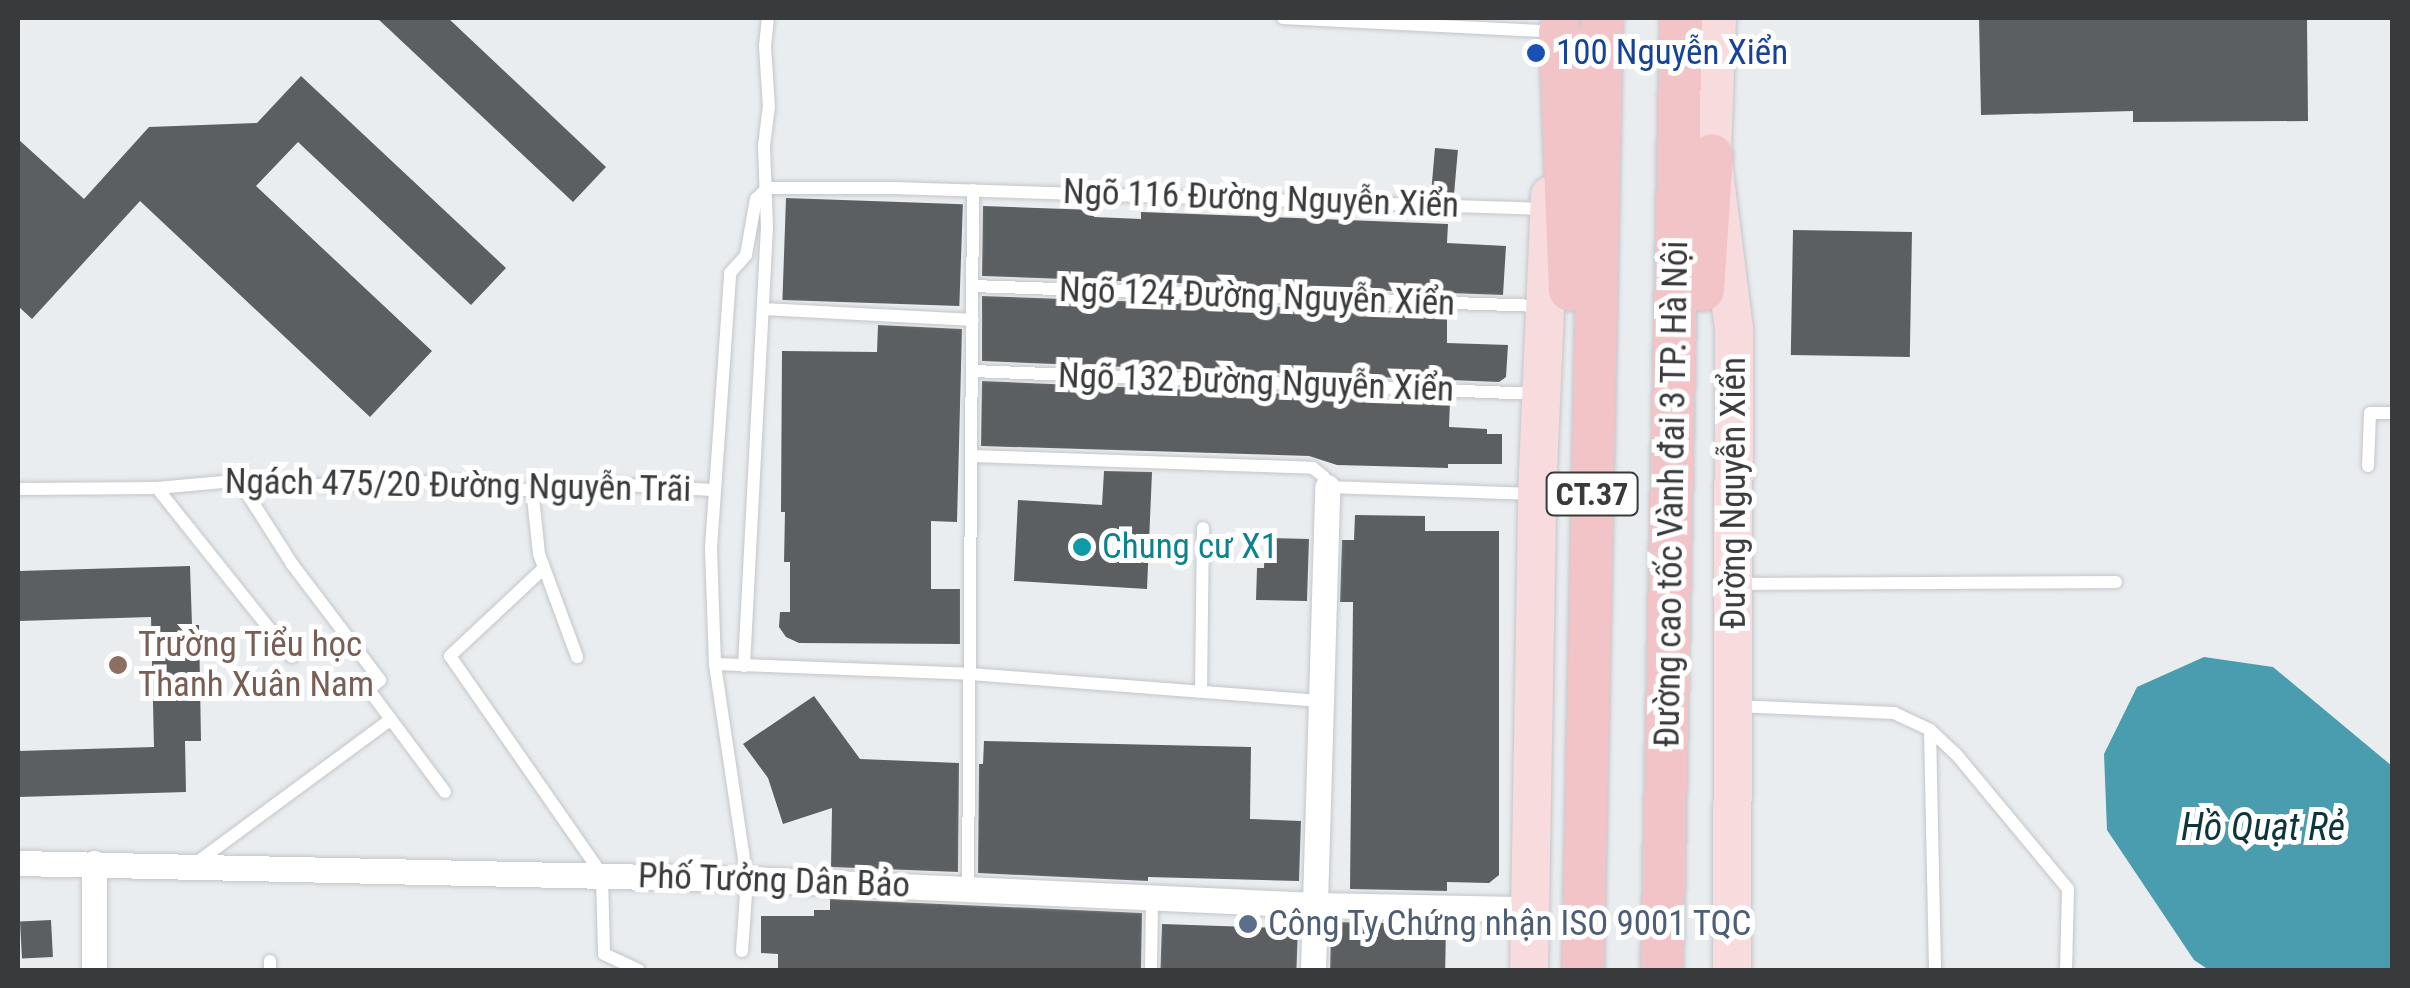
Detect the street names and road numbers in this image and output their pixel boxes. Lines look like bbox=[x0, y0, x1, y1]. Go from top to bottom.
street label: Ngõ 116 Đường Nguyễn Xiển bbox=[1062, 171, 1460, 227]
street label: Đường cao tốc Vành đai 3 TP. Hà Nội bbox=[1647, 240, 1697, 748]
street label: Ngõ 124 Đường Nguyễn Xiển bbox=[1058, 269, 1456, 325]
street label: Ngõ 132 Đường Nguyễn Xiển bbox=[1057, 355, 1455, 411]
street label: Đường Nguyễn Xiển bbox=[1713, 357, 1755, 629]
street label: Ngách 475/20 Đường Nguyễn Trãi bbox=[224, 461, 692, 511]
road number: CT.37 bbox=[1544, 467, 1640, 521]
street label: Phố Tưởng Dân Bảo bbox=[637, 855, 911, 907]

